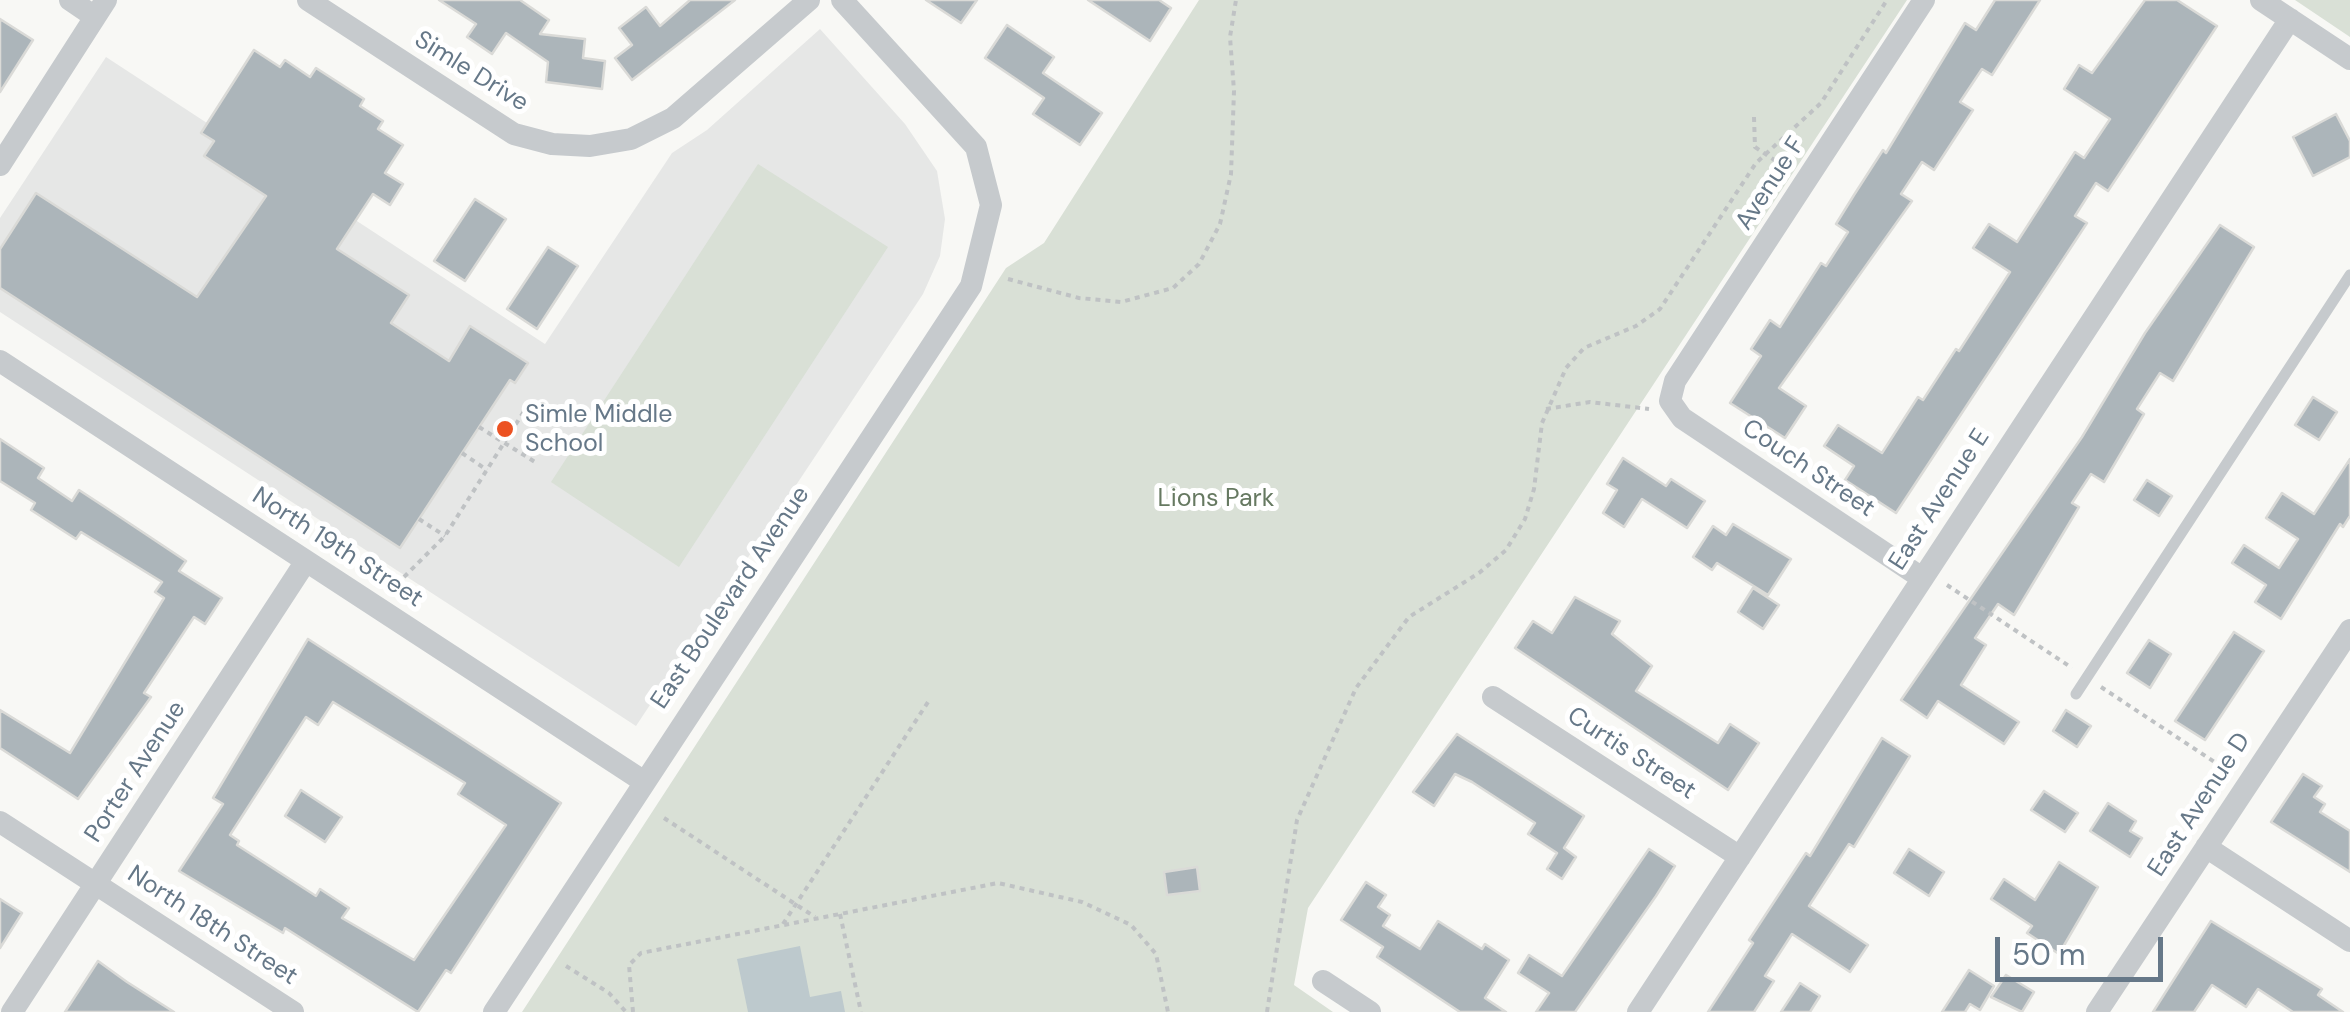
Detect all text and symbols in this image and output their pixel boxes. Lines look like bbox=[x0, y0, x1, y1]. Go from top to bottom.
street label: Simle Drive bbox=[409, 25, 533, 119]
street label: Avenue F bbox=[1730, 132, 1812, 236]
place label: Simle Middle School bbox=[525, 400, 672, 459]
street label: Couch Street bbox=[1736, 414, 1880, 524]
marker: Simle Middle School bbox=[494, 418, 516, 440]
street label: East Avenue E bbox=[1883, 424, 1997, 576]
street label: East Boulevard Avenue bbox=[645, 481, 817, 715]
street label: North 19th Street bbox=[246, 482, 428, 614]
park label: Lions Park bbox=[1158, 484, 1274, 514]
street label: Porter Avenue bbox=[79, 696, 193, 848]
street label: Curtis Street bbox=[1561, 701, 1701, 807]
street label: East Avenue D bbox=[2142, 728, 2258, 882]
street label: North 18th Street bbox=[121, 860, 303, 992]
scale bar bbox=[2000, 917, 2168, 979]
text: 50 m bbox=[2012, 935, 2086, 974]

